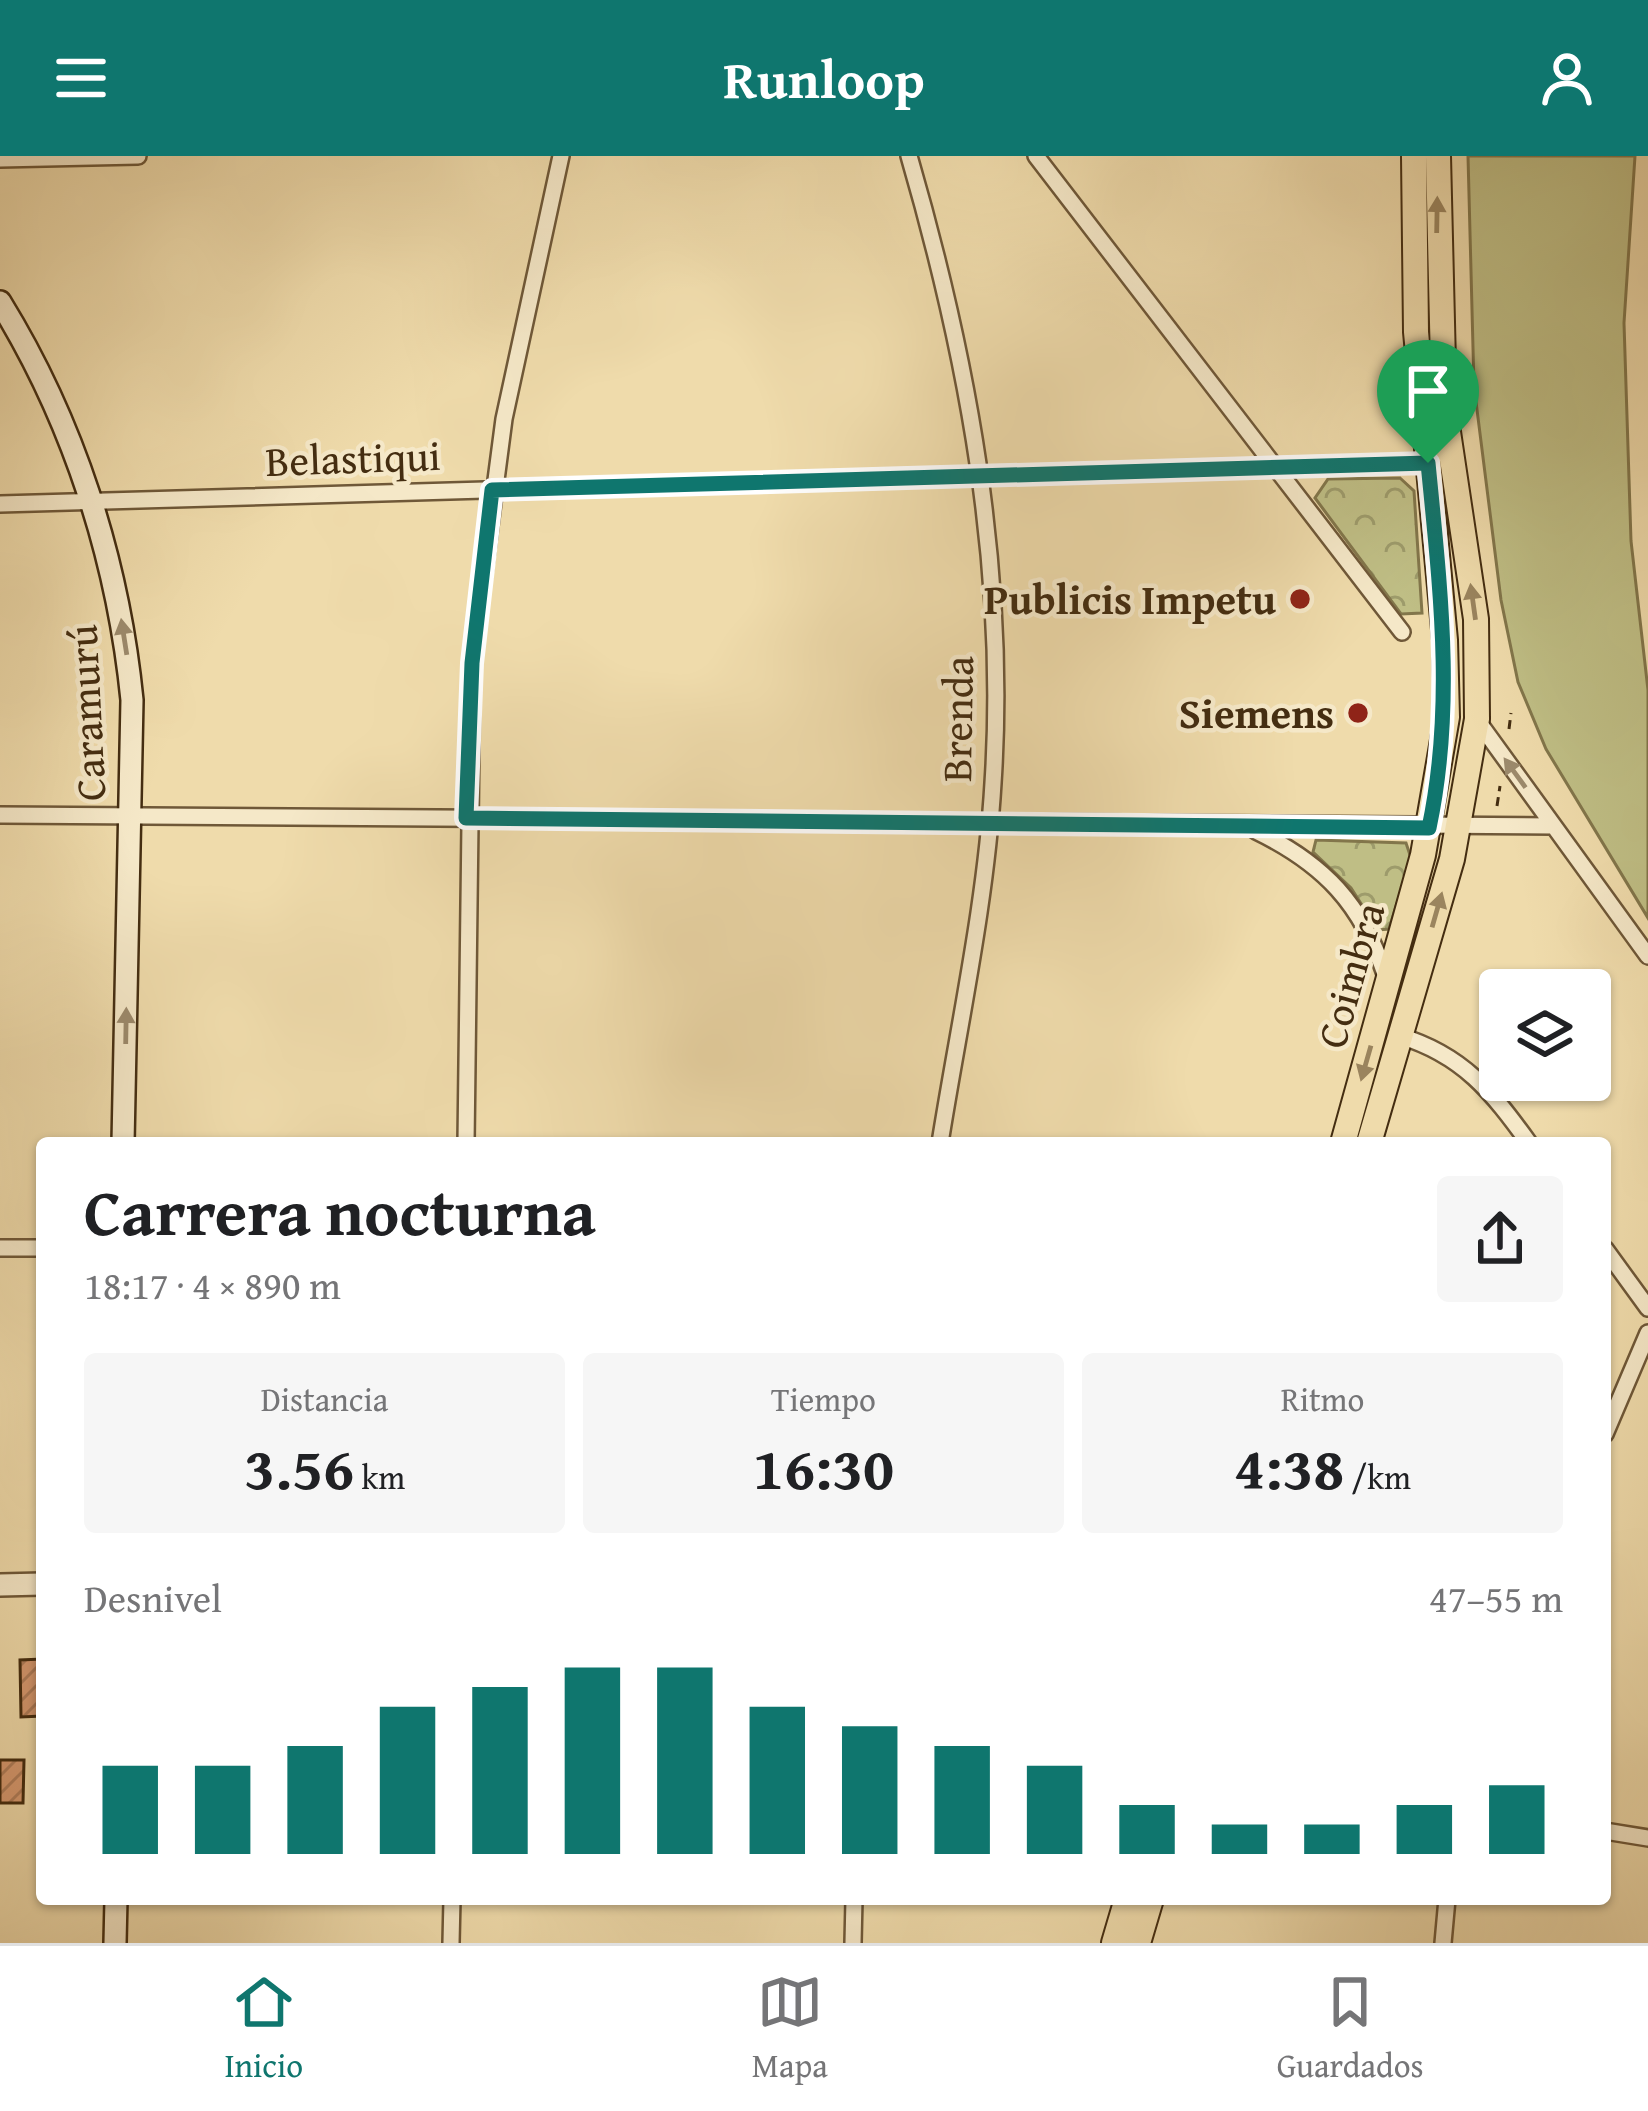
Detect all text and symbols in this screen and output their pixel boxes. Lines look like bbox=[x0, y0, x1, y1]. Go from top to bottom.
text: Runloop bbox=[723, 39, 925, 118]
icon: menu bbox=[48, 45, 114, 111]
icon: person bbox=[1534, 45, 1600, 111]
one-way arrow bbox=[1427, 195, 1446, 233]
pin bbox=[1377, 340, 1479, 463]
icon: arrive bbox=[1395, 358, 1461, 424]
street label: Belastiqui bbox=[264, 424, 442, 491]
place label: Publicis Impetu bbox=[984, 568, 1276, 629]
one-way arrow bbox=[1463, 583, 1482, 620]
marker: Publicis Impetu bbox=[1287, 586, 1313, 612]
one-way arrow bbox=[115, 617, 133, 655]
street label: Caramurú bbox=[50, 623, 121, 803]
street label: Brenda bbox=[925, 655, 988, 783]
place label: Siemens bbox=[1179, 682, 1334, 743]
marker: Siemens bbox=[1345, 700, 1371, 726]
one-way arrow bbox=[1504, 757, 1528, 789]
one-way arrow bbox=[1429, 891, 1447, 928]
street label: Coimbra bbox=[1300, 895, 1399, 1055]
map controls bbox=[1479, 969, 1611, 1101]
button: layers bbox=[1479, 969, 1611, 1101]
one-way arrow bbox=[116, 1006, 135, 1044]
one-way arrow bbox=[1355, 1044, 1374, 1081]
text: Carrera nocturna bbox=[84, 1162, 596, 1259]
button: share bbox=[1437, 1176, 1563, 1302]
text: 18:17 · 4 × 890 m bbox=[84, 1256, 341, 1313]
text: Distancia bbox=[261, 1375, 388, 1423]
text: Tiempo bbox=[771, 1375, 876, 1423]
text: Ritmo bbox=[1281, 1375, 1364, 1423]
text: 3.56 bbox=[244, 1423, 354, 1511]
text: 16:30 bbox=[753, 1423, 894, 1511]
text: 4:38 bbox=[1234, 1423, 1344, 1511]
text: km bbox=[354, 1453, 405, 1501]
text: /km bbox=[1344, 1453, 1411, 1501]
text: Desnivel bbox=[84, 1569, 222, 1626]
text: 47–55 m bbox=[1429, 1569, 1563, 1626]
tab: Inicio bbox=[224, 1969, 303, 2089]
tab: Mapa bbox=[752, 1969, 828, 2089]
tab: Guardados bbox=[1277, 1969, 1424, 2089]

